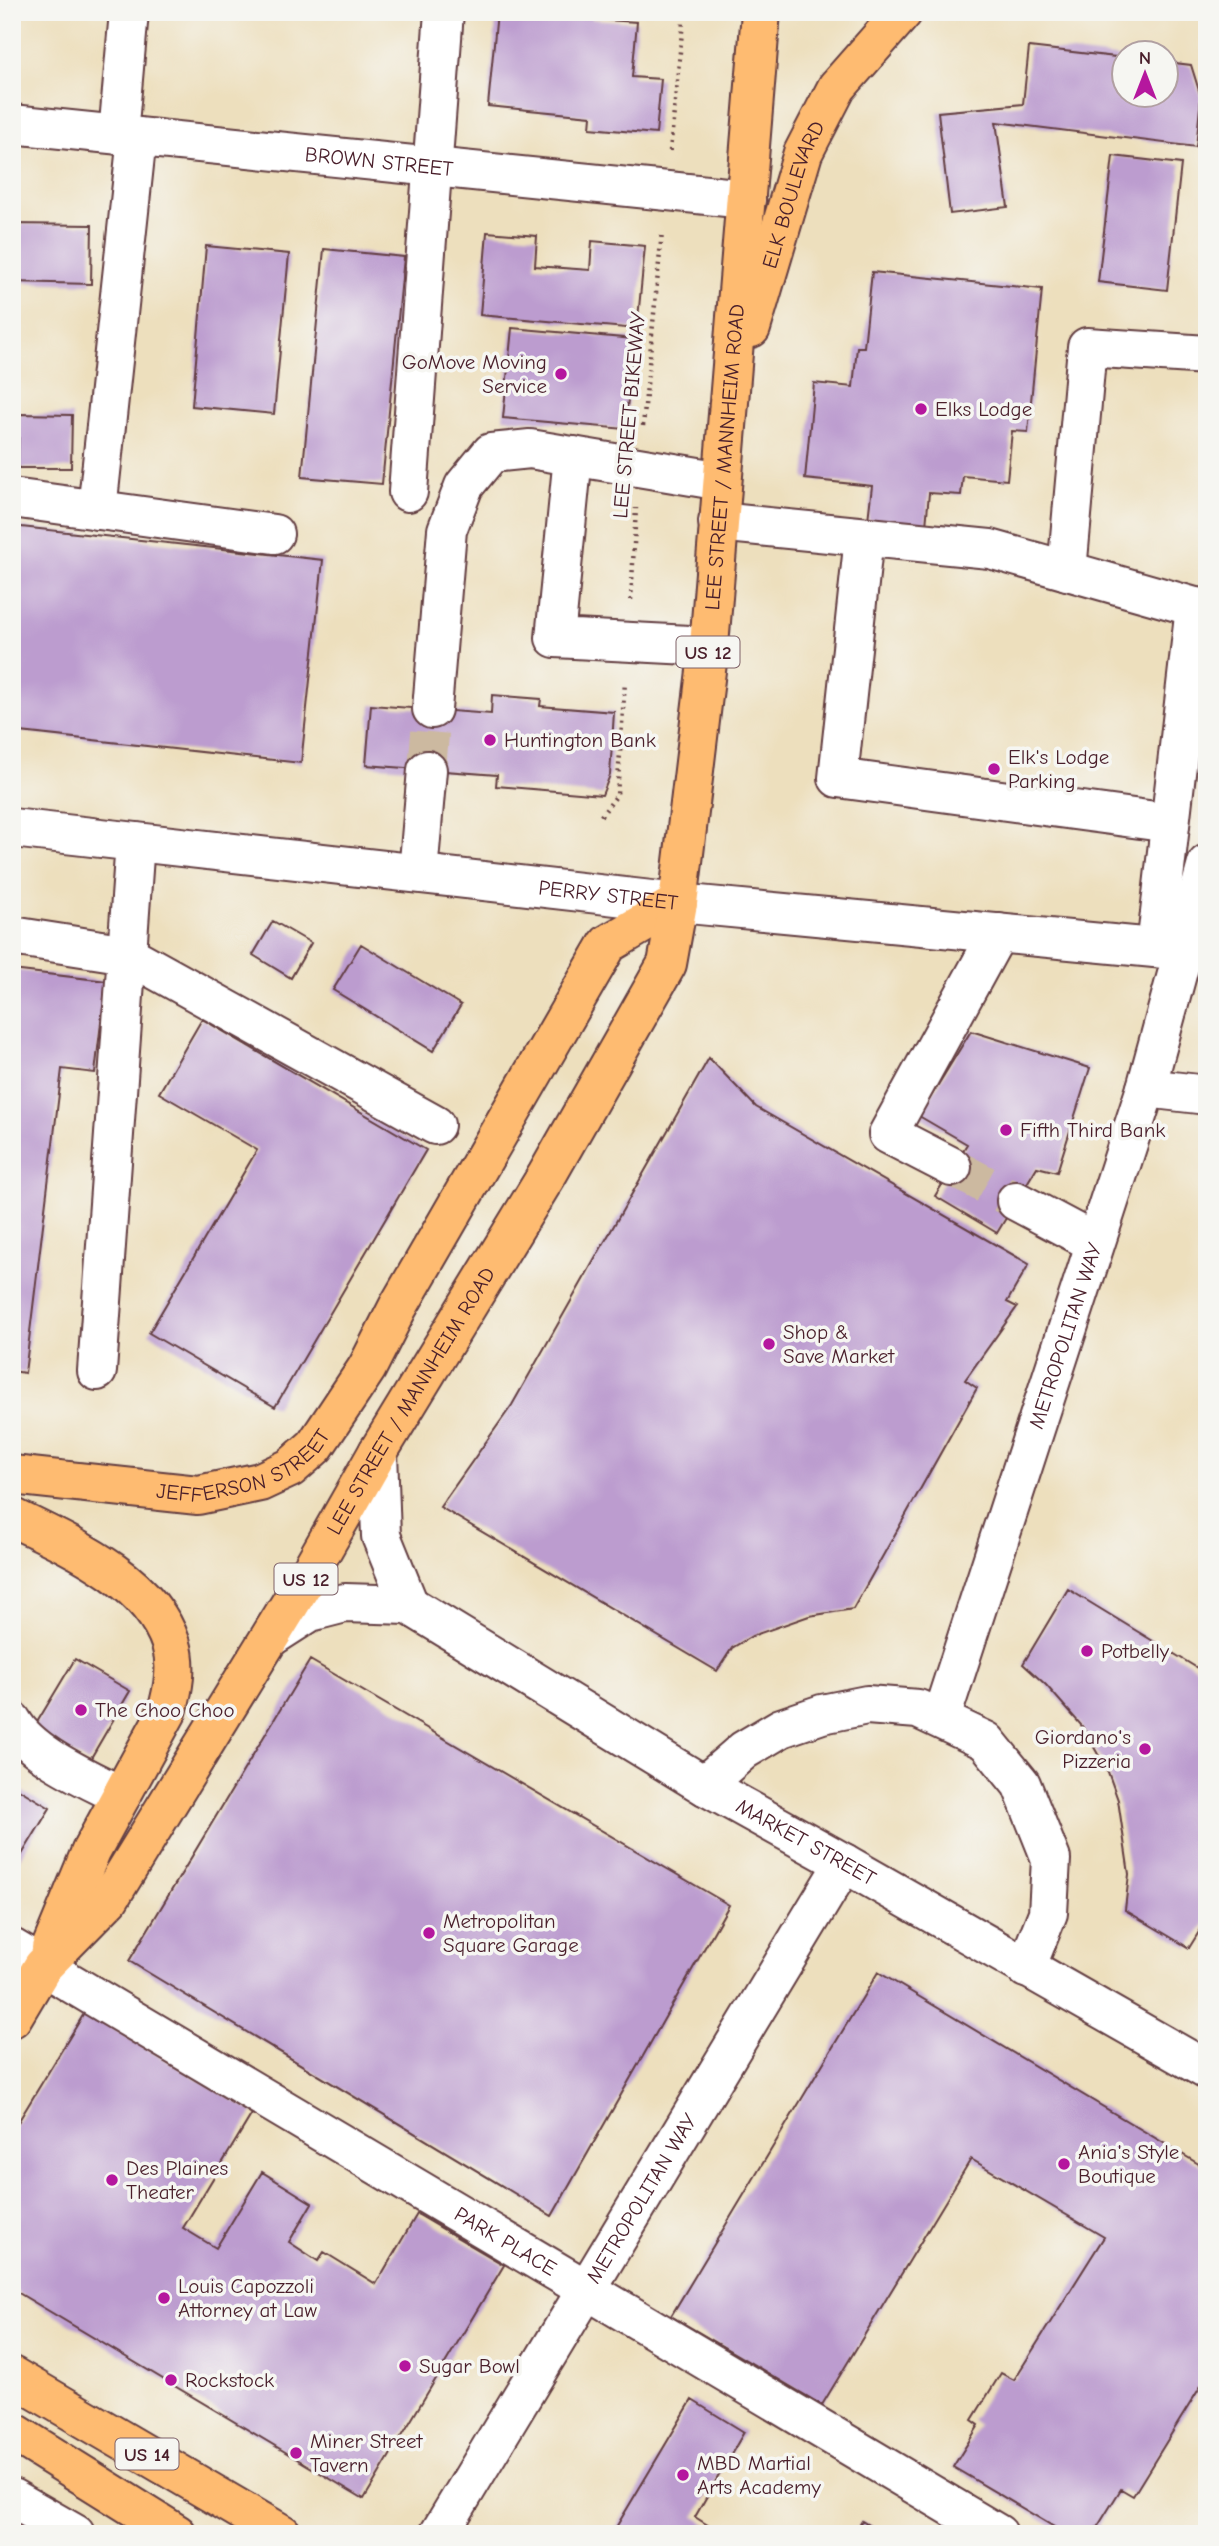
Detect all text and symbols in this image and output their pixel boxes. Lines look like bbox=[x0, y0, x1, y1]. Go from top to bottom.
north arrow bbox=[1110, 38, 1180, 108]
text: N bbox=[1139, 47, 1151, 69]
street label: ELK BOULEVARD bbox=[757, 117, 829, 271]
street label: BROWN STREET bbox=[304, 142, 454, 181]
street label: LEE STREET / MANNHEIM ROAD bbox=[700, 303, 749, 611]
street label: LEE STREET BIKEWAY bbox=[608, 310, 650, 519]
place label: GoMove Moving Service bbox=[402, 350, 547, 398]
marker: GoMove Moving Service bbox=[553, 366, 569, 382]
place label: Elks Lodge bbox=[935, 397, 1032, 421]
marker: Elks Lodge bbox=[913, 401, 929, 417]
road number: US 12 bbox=[676, 636, 740, 667]
place label: Huntington Bank bbox=[504, 728, 656, 752]
marker: Huntington Bank bbox=[482, 732, 498, 748]
place label: Elk's Lodge Parking bbox=[1008, 745, 1109, 793]
marker: Elk's Lodge Parking bbox=[986, 761, 1002, 777]
street label: PERRY STREET bbox=[537, 875, 679, 915]
place label: Fifth Third Bank bbox=[1020, 1118, 1166, 1142]
marker: Fifth Third Bank bbox=[998, 1122, 1014, 1138]
street label: METROPOLITAN WAY bbox=[1024, 1239, 1107, 1432]
street label: LEE STREET / MANNHEIM ROAD bbox=[322, 1263, 500, 1539]
place label: Shop & Save Market bbox=[783, 1320, 895, 1368]
marker: Shop & Save Market bbox=[761, 1336, 777, 1352]
street label: JEFFERSON STREET bbox=[155, 1425, 335, 1507]
road number: US 12 bbox=[274, 1564, 338, 1595]
place label: Potbelly bbox=[1101, 1639, 1170, 1663]
marker: Potbelly bbox=[1079, 1643, 1095, 1659]
place label: The Choo Choo bbox=[95, 1698, 235, 1722]
marker: The Choo Choo bbox=[73, 1702, 89, 1718]
place label: Giordano's Pizzeria bbox=[1035, 1725, 1131, 1773]
marker: Giordano's Pizzeria bbox=[1137, 1741, 1153, 1757]
street label: MARKET STREET bbox=[732, 1794, 880, 1891]
place label: Metropolitan Square Garage bbox=[443, 1909, 579, 1957]
marker: Metropolitan Square Garage bbox=[421, 1925, 437, 1941]
street label: METROPOLITAN WAY bbox=[581, 2109, 702, 2288]
place label: Ania's Style Boutique bbox=[1078, 2140, 1179, 2188]
place label: Des Plaines Theater bbox=[126, 2156, 228, 2204]
marker: Ania's Style Boutique bbox=[1056, 2156, 1072, 2172]
marker: Des Plaines Theater bbox=[104, 2172, 120, 2188]
street label: PARK PLACE bbox=[450, 2202, 561, 2281]
place label: Louis Capozzoli Attorney at Law bbox=[178, 2274, 317, 2322]
marker: Louis Capozzoli Attorney at Law bbox=[156, 2290, 172, 2306]
place label: Sugar Bowl bbox=[419, 2354, 520, 2378]
marker: Sugar Bowl bbox=[397, 2358, 413, 2374]
place label: Rockstock bbox=[185, 2368, 274, 2392]
marker: Rockstock bbox=[163, 2372, 179, 2388]
place label: Miner Street Tavern bbox=[310, 2429, 423, 2477]
road number: US 14 bbox=[116, 2438, 178, 2470]
marker: Miner Street Tavern bbox=[288, 2445, 304, 2461]
place label: MBD Martial Arts Academy bbox=[697, 2451, 821, 2499]
marker: MBD Martial Arts Academy bbox=[675, 2467, 691, 2483]

